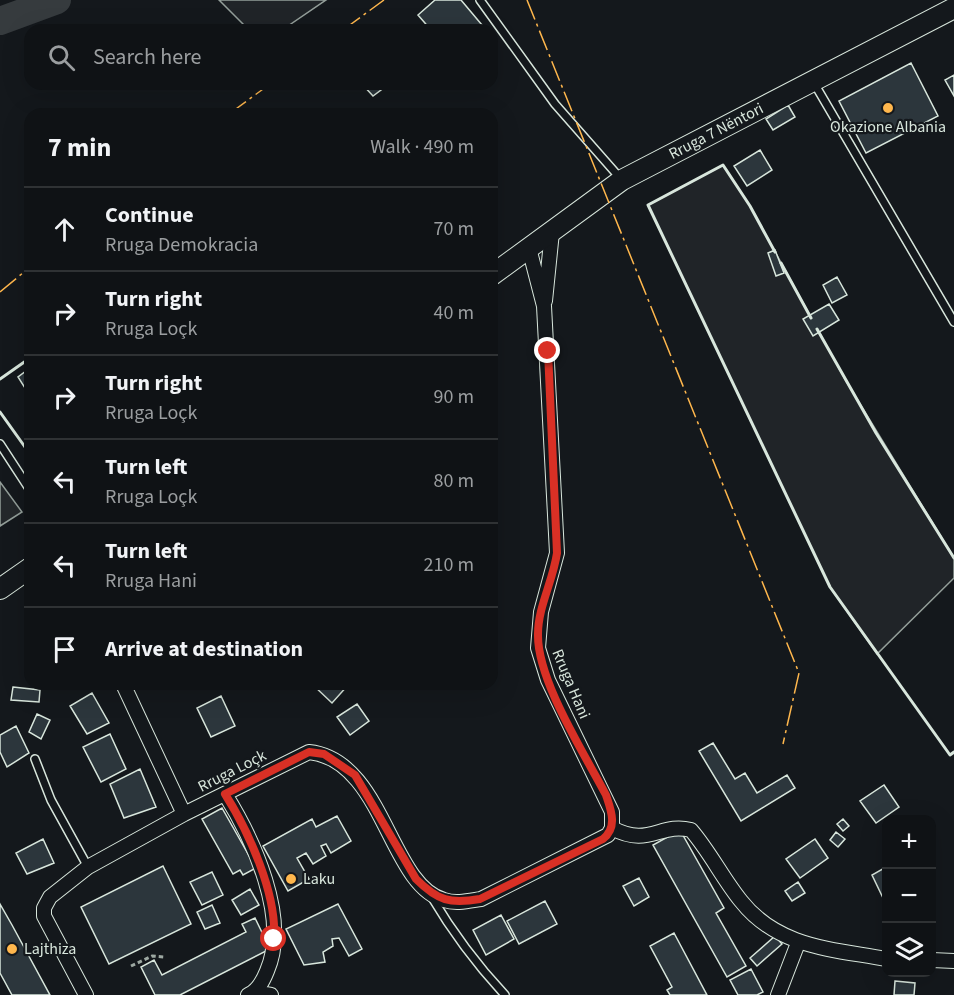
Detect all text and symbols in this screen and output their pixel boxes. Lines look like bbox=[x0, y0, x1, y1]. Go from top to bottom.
search box bbox=[24, 24, 498, 90]
icon: search bbox=[45, 41, 78, 74]
text: Search here bbox=[93, 41, 201, 73]
street label: Rruga 7 Nëntori bbox=[665, 98, 767, 165]
marker: Okazione Albania bbox=[881, 101, 895, 115]
place label: Okazione Albania bbox=[830, 116, 946, 138]
text: 7 min bbox=[48, 129, 111, 166]
text: Walk · 490 m bbox=[370, 133, 474, 161]
text: Continue bbox=[105, 199, 194, 231]
icon: ahead bbox=[48, 213, 81, 246]
text: 70 m bbox=[434, 215, 474, 243]
text: Rruga Demokracia bbox=[105, 231, 258, 259]
text: Turn right bbox=[105, 283, 202, 315]
icon: right bbox=[48, 297, 81, 330]
text: 40 m bbox=[434, 299, 474, 327]
text: Rruga Loçk bbox=[105, 315, 197, 343]
route end bbox=[534, 337, 560, 363]
text: Turn right bbox=[105, 367, 202, 399]
icon: right bbox=[48, 381, 81, 414]
text: 90 m bbox=[434, 383, 474, 411]
text: Rruga Loçk bbox=[105, 399, 197, 427]
text: Turn left bbox=[105, 451, 187, 483]
icon: left bbox=[48, 465, 81, 498]
text: 80 m bbox=[434, 467, 474, 495]
text: Rruga Loçk bbox=[105, 483, 197, 511]
text: Turn left bbox=[105, 535, 187, 567]
icon: left bbox=[48, 549, 81, 582]
text: 210 m bbox=[424, 551, 474, 579]
text: Rruga Hani bbox=[105, 567, 197, 595]
icon: arrive bbox=[48, 633, 81, 666]
text: Arrive at destination bbox=[105, 633, 303, 665]
street label: Rruga Hani bbox=[546, 646, 596, 722]
street label: Rruga Loçk bbox=[194, 744, 270, 798]
map controls bbox=[882, 815, 936, 977]
button: + bbox=[882, 815, 936, 869]
place label: Laku bbox=[303, 868, 335, 890]
button: − bbox=[882, 869, 936, 923]
marker: Laku bbox=[284, 872, 298, 886]
button: layers bbox=[882, 923, 936, 977]
route start bbox=[260, 925, 286, 951]
place label: Lajthiza bbox=[24, 938, 76, 960]
marker: Lajthiza bbox=[5, 942, 19, 956]

